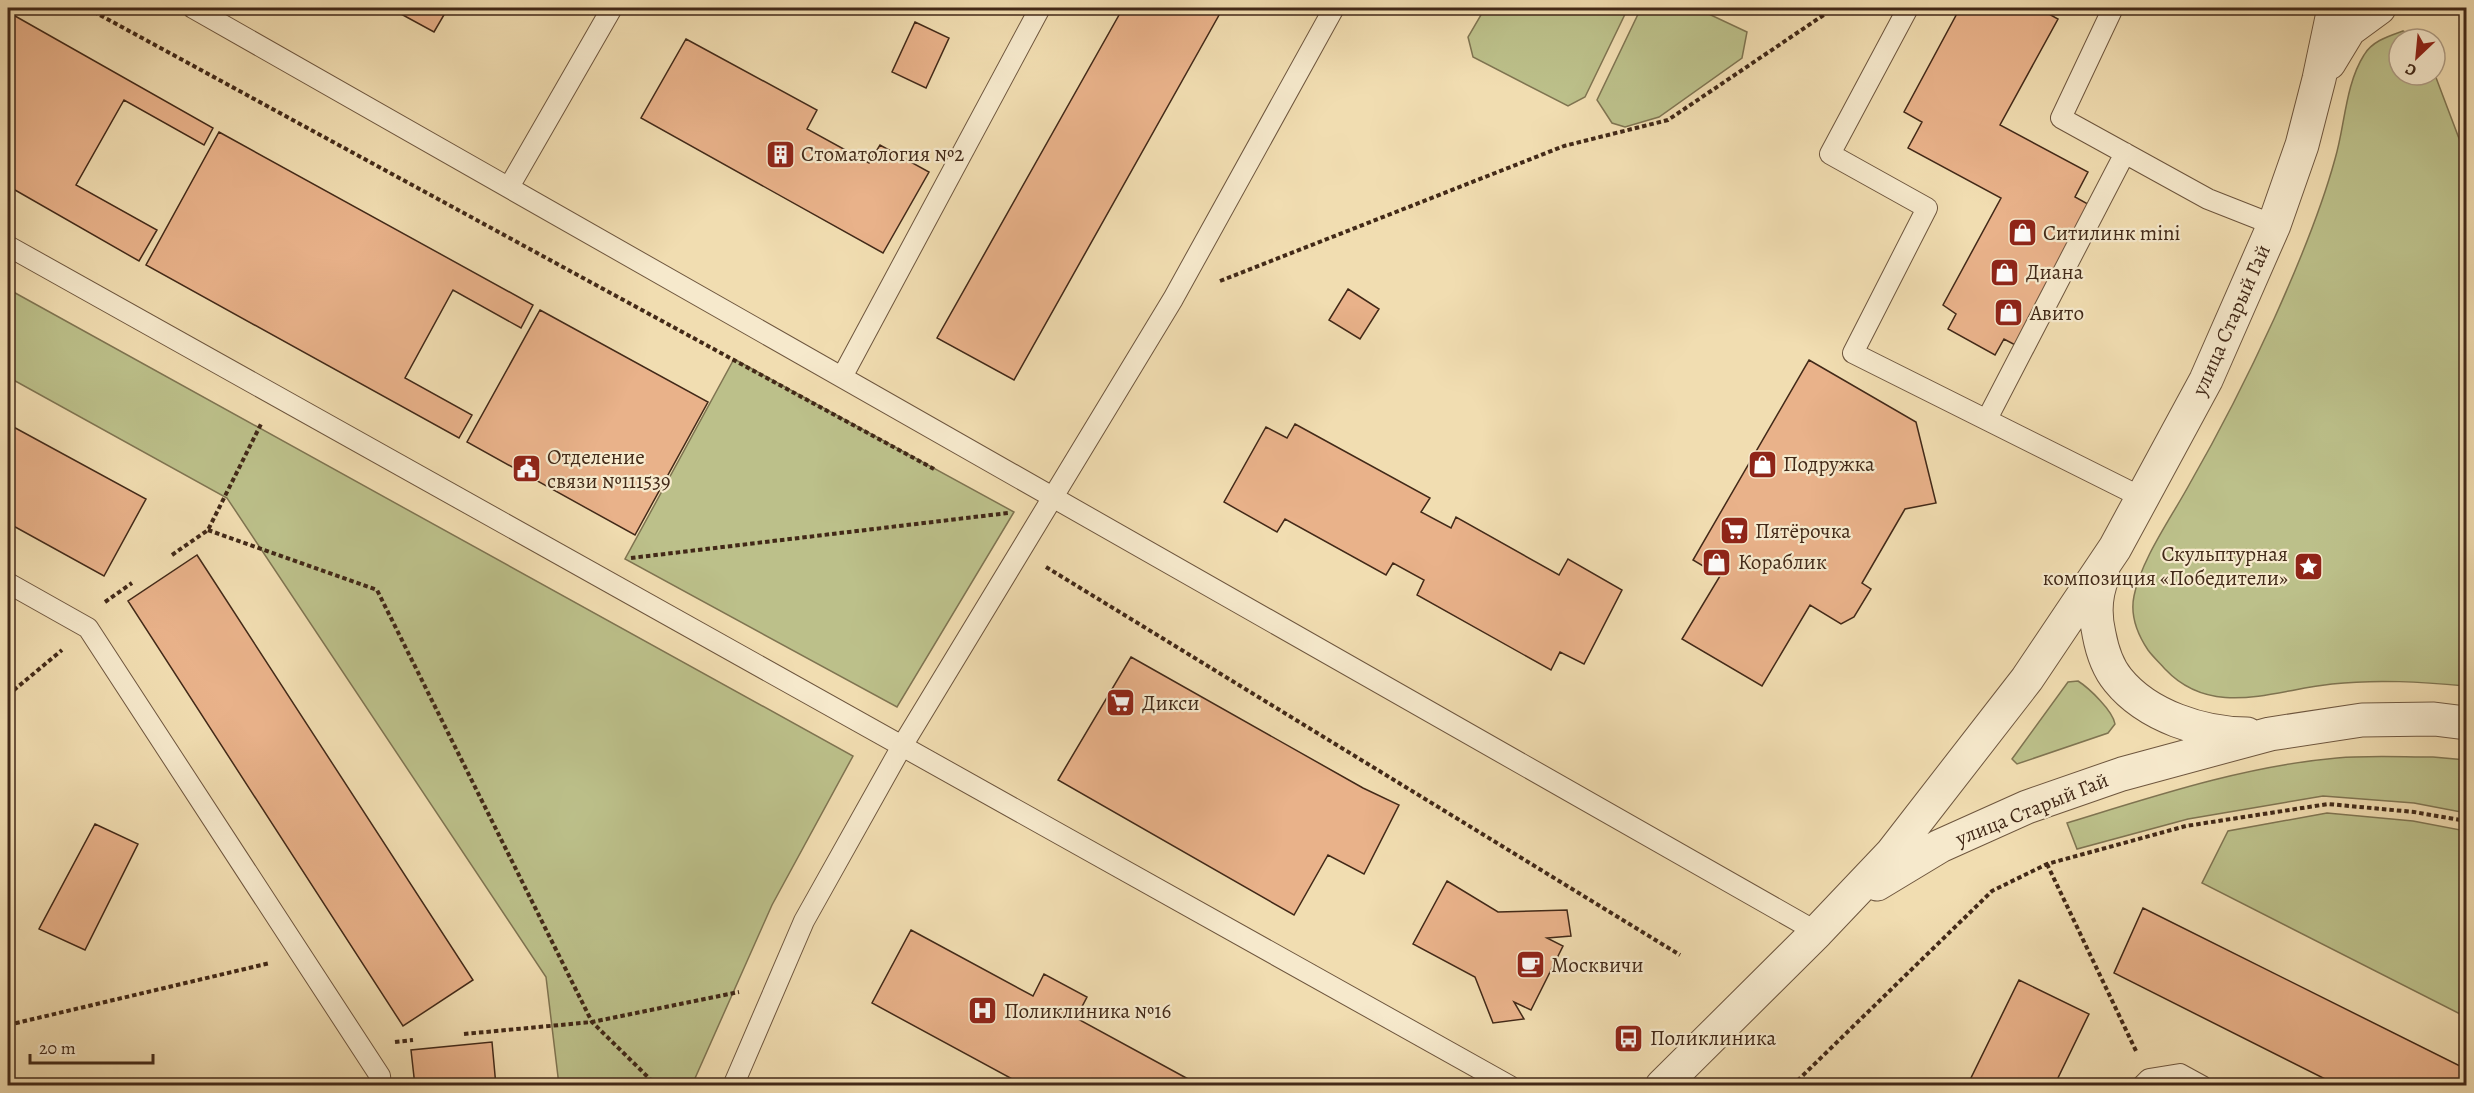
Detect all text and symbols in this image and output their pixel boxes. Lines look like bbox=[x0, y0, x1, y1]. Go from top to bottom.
north arrow bbox=[2387, 27, 2447, 87]
text: С bbox=[2401, 57, 2420, 82]
building icon: Стоматология №2 bbox=[764, 138, 796, 170]
place label: Стоматология №2 bbox=[801, 140, 964, 168]
shop icon: Ситилинк mini bbox=[2006, 217, 2038, 249]
place label: Ситилинк mini bbox=[2043, 219, 2181, 247]
street label: улица Старый Гай bbox=[2185, 240, 2277, 401]
shop icon: Диана bbox=[1989, 256, 2021, 288]
place label: Диана bbox=[2026, 258, 2084, 286]
shop icon: Авито bbox=[1993, 297, 2025, 329]
place label: Авито bbox=[2029, 299, 2084, 327]
place label: Отделение связи №111539 bbox=[547, 443, 671, 495]
shop icon: Подружка bbox=[1746, 448, 1778, 480]
place label: Подружка bbox=[1783, 450, 1875, 478]
public building icon: Отделение связи №111539 bbox=[510, 453, 542, 485]
supermarket icon: Пятёрочка bbox=[1718, 515, 1750, 547]
place label: Пятёрочка bbox=[1755, 517, 1851, 545]
place label: Скульптурная композиция «Победители» bbox=[2043, 540, 2288, 592]
shop icon: Кораблик bbox=[1701, 546, 1733, 578]
place label: Кораблик bbox=[1738, 548, 1827, 576]
place icon: Скульптурная композиция «Победители» bbox=[2293, 550, 2325, 582]
supermarket icon: Дикси bbox=[1105, 687, 1137, 719]
place label: Дикси bbox=[1142, 689, 1200, 717]
street label: улица Старый Гай bbox=[1950, 766, 2113, 853]
cafe icon: Москвичи bbox=[1514, 949, 1546, 981]
place label: Москвичи bbox=[1551, 951, 1644, 979]
hospital icon: Поликлиника №16 bbox=[967, 995, 999, 1027]
place label: Поликлиника №16 bbox=[1004, 997, 1172, 1025]
bus stop icon: Поликлиника bbox=[1613, 1022, 1645, 1054]
place label: Поликлиника bbox=[1650, 1024, 1777, 1052]
scale bar bbox=[30, 1027, 153, 1065]
text: 20 m bbox=[39, 1036, 76, 1060]

